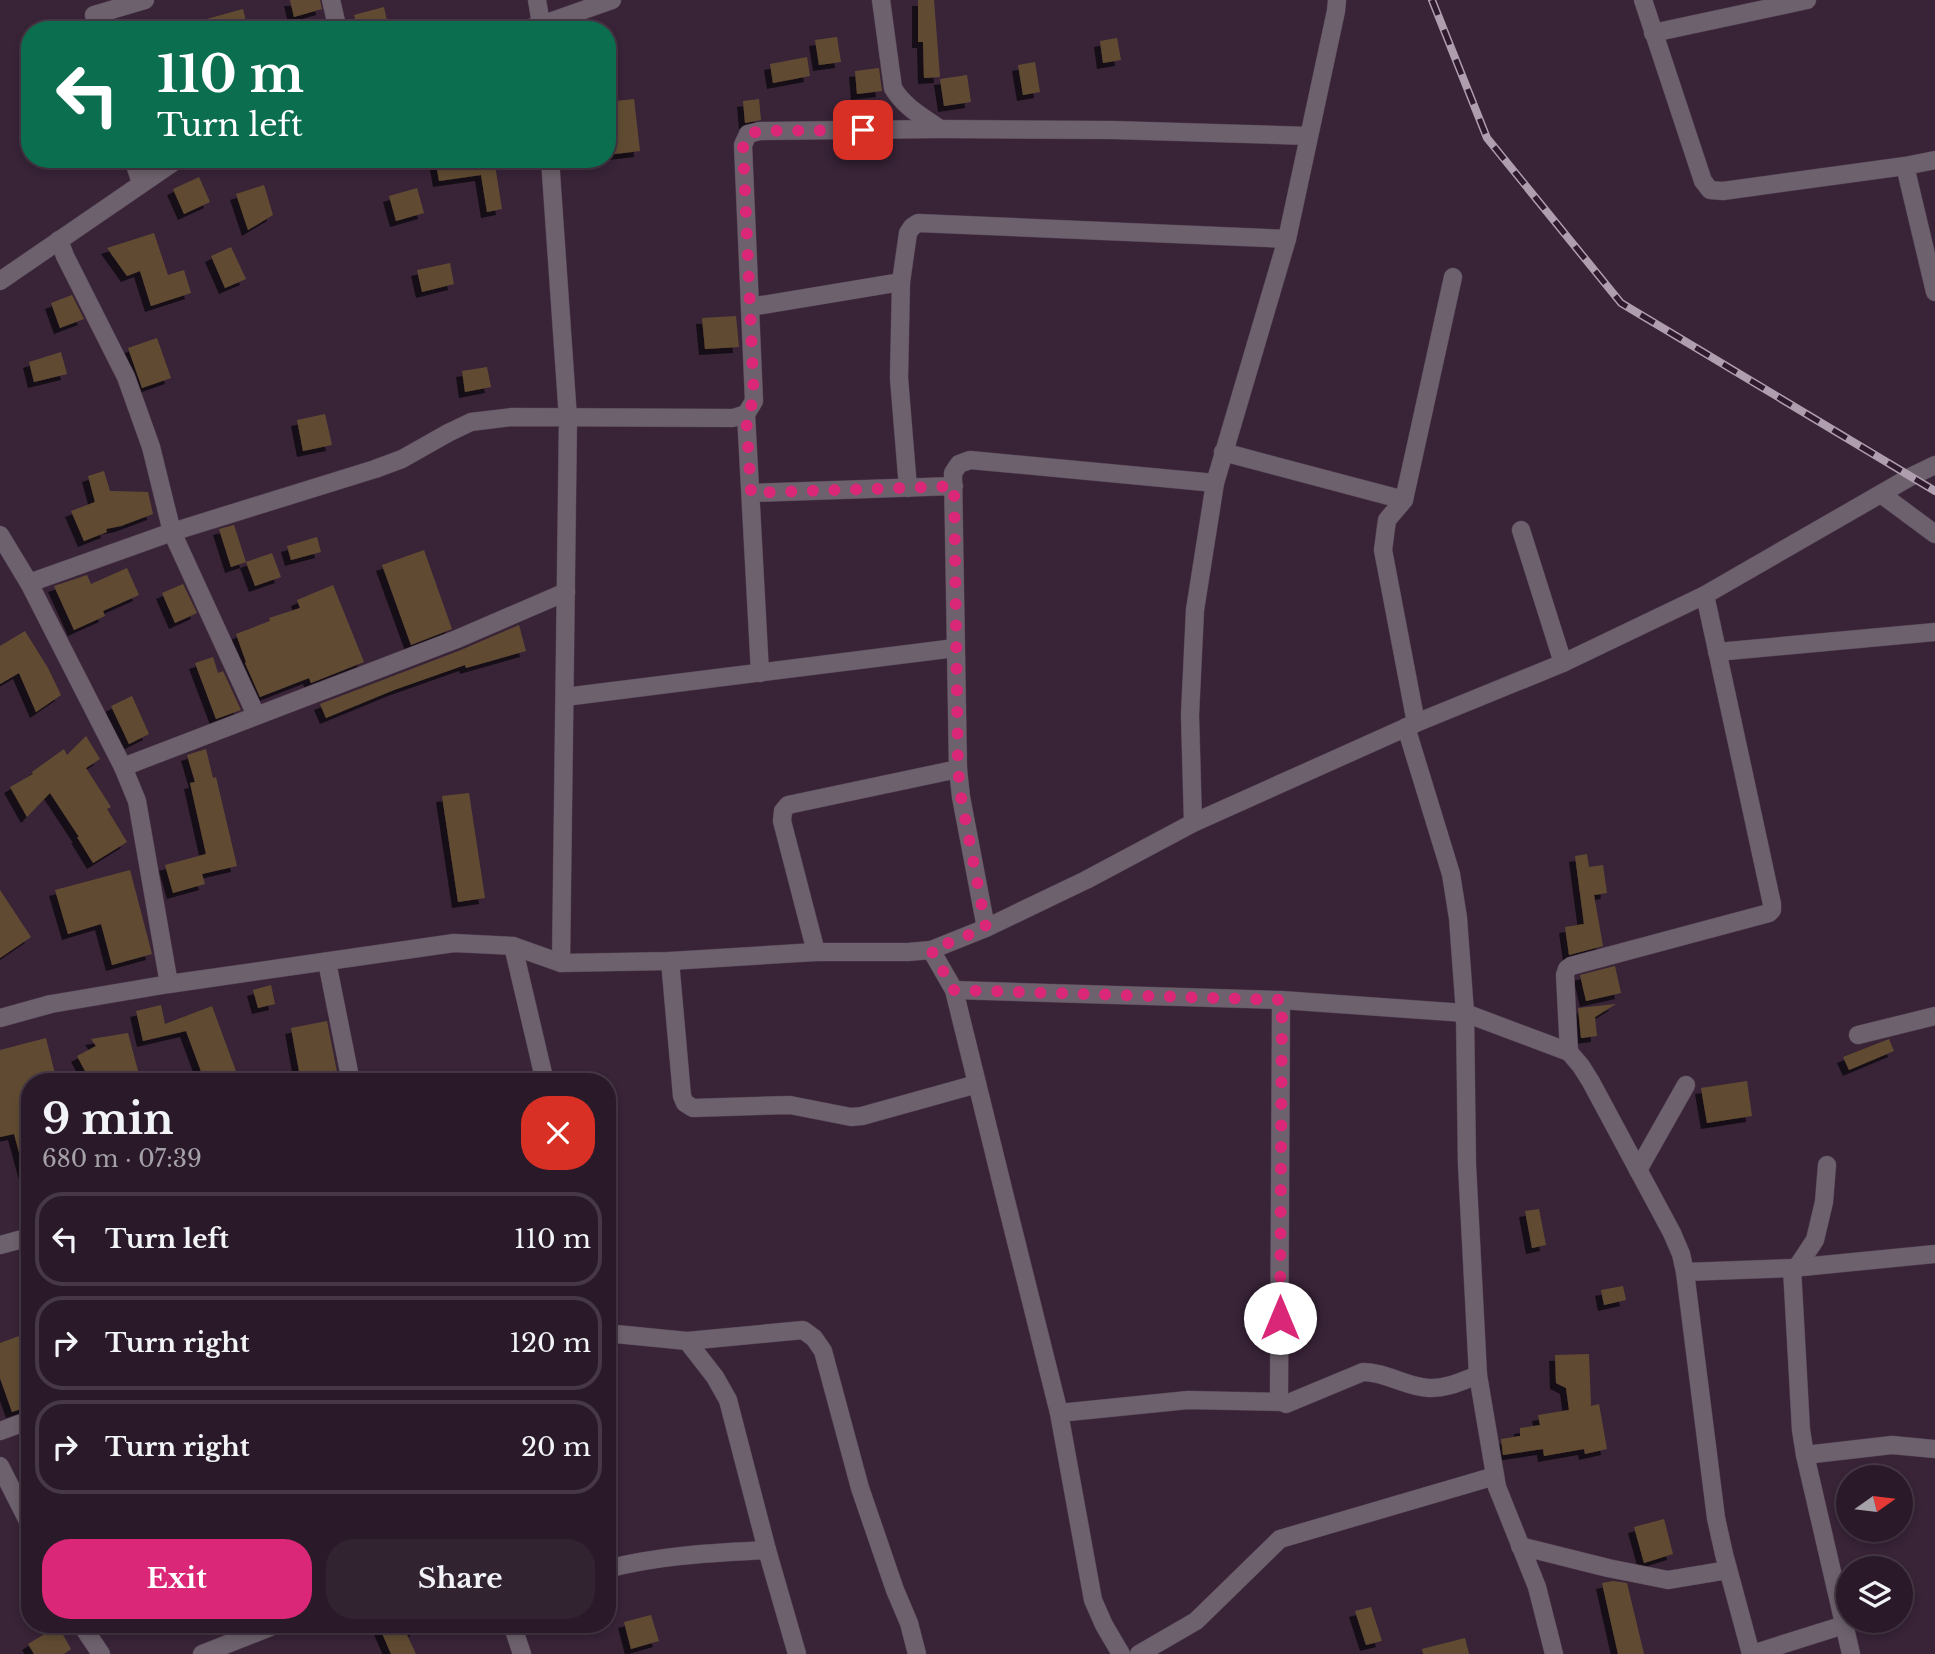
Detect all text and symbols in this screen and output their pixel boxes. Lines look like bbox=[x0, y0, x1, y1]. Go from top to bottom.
text: 110 m bbox=[157, 44, 304, 105]
icon: left bbox=[42, 49, 133, 140]
pin bbox=[833, 100, 893, 160]
text: Turn left bbox=[157, 105, 303, 145]
icon: arrive bbox=[844, 111, 882, 149]
text: 9 min bbox=[42, 1093, 174, 1145]
button: close bbox=[521, 1096, 595, 1170]
text: 680 m · 07:39 bbox=[42, 1145, 202, 1173]
icon: left bbox=[46, 1220, 84, 1258]
text: Turn left bbox=[105, 1223, 229, 1255]
text: 110 m bbox=[514, 1223, 591, 1255]
position arrow bbox=[1243, 1281, 1317, 1355]
icon: right bbox=[46, 1324, 84, 1362]
text: Turn right bbox=[105, 1327, 250, 1359]
text: 120 m bbox=[509, 1327, 591, 1359]
icon: right bbox=[46, 1428, 84, 1466]
text: Turn right bbox=[105, 1431, 250, 1463]
text: 20 m bbox=[521, 1431, 591, 1463]
north arrow bbox=[1836, 1465, 1913, 1542]
map controls bbox=[1836, 1465, 1913, 1633]
button: Exit bbox=[42, 1539, 312, 1619]
button: Share bbox=[326, 1539, 595, 1619]
button: layers bbox=[1836, 1556, 1913, 1633]

